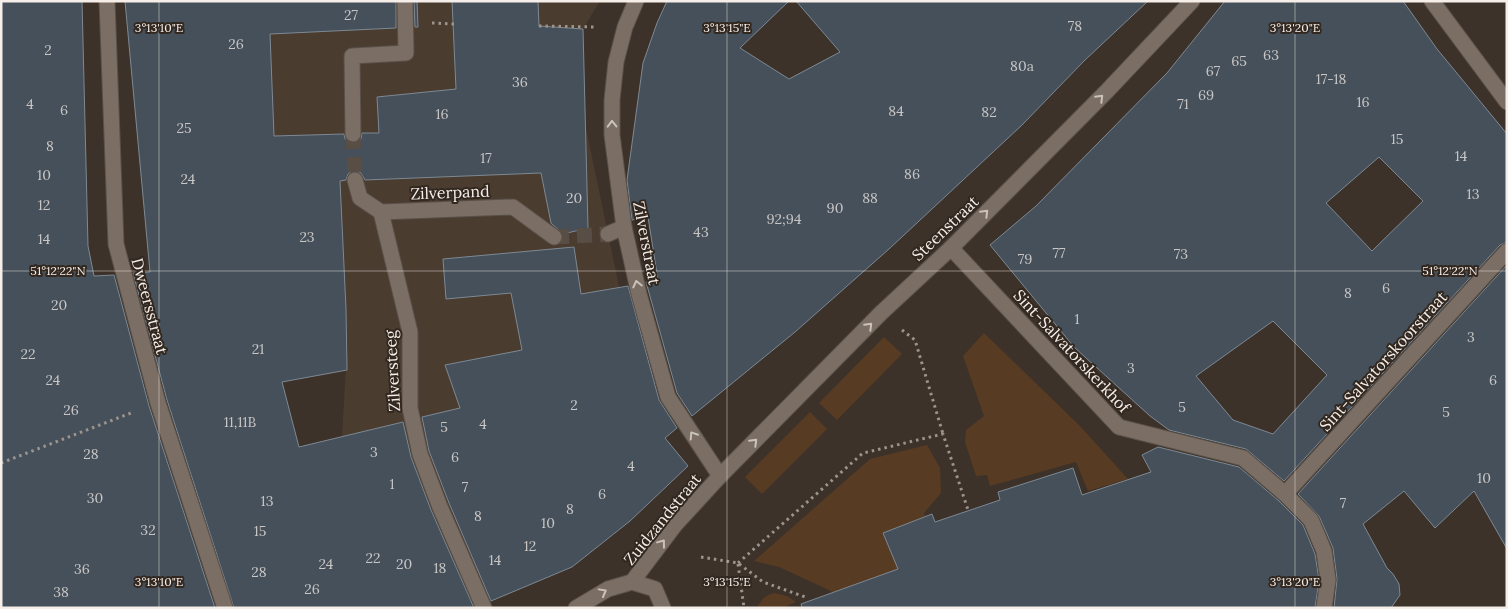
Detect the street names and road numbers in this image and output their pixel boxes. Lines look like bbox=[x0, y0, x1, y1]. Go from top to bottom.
street label: Zilverpand bbox=[410, 181, 490, 203]
street label: Steenstraat bbox=[907, 191, 983, 265]
street label: Zilverstraat bbox=[629, 199, 665, 287]
street label: Dweersstraat bbox=[128, 256, 173, 357]
street label: Sint-Salvatorskerkhof bbox=[1010, 285, 1135, 418]
street label: Sint-Salvatorskoorstraat bbox=[1315, 286, 1452, 435]
street label: Zilversteeg bbox=[380, 328, 404, 412]
street label: Zuidzandstraat bbox=[619, 469, 706, 569]

